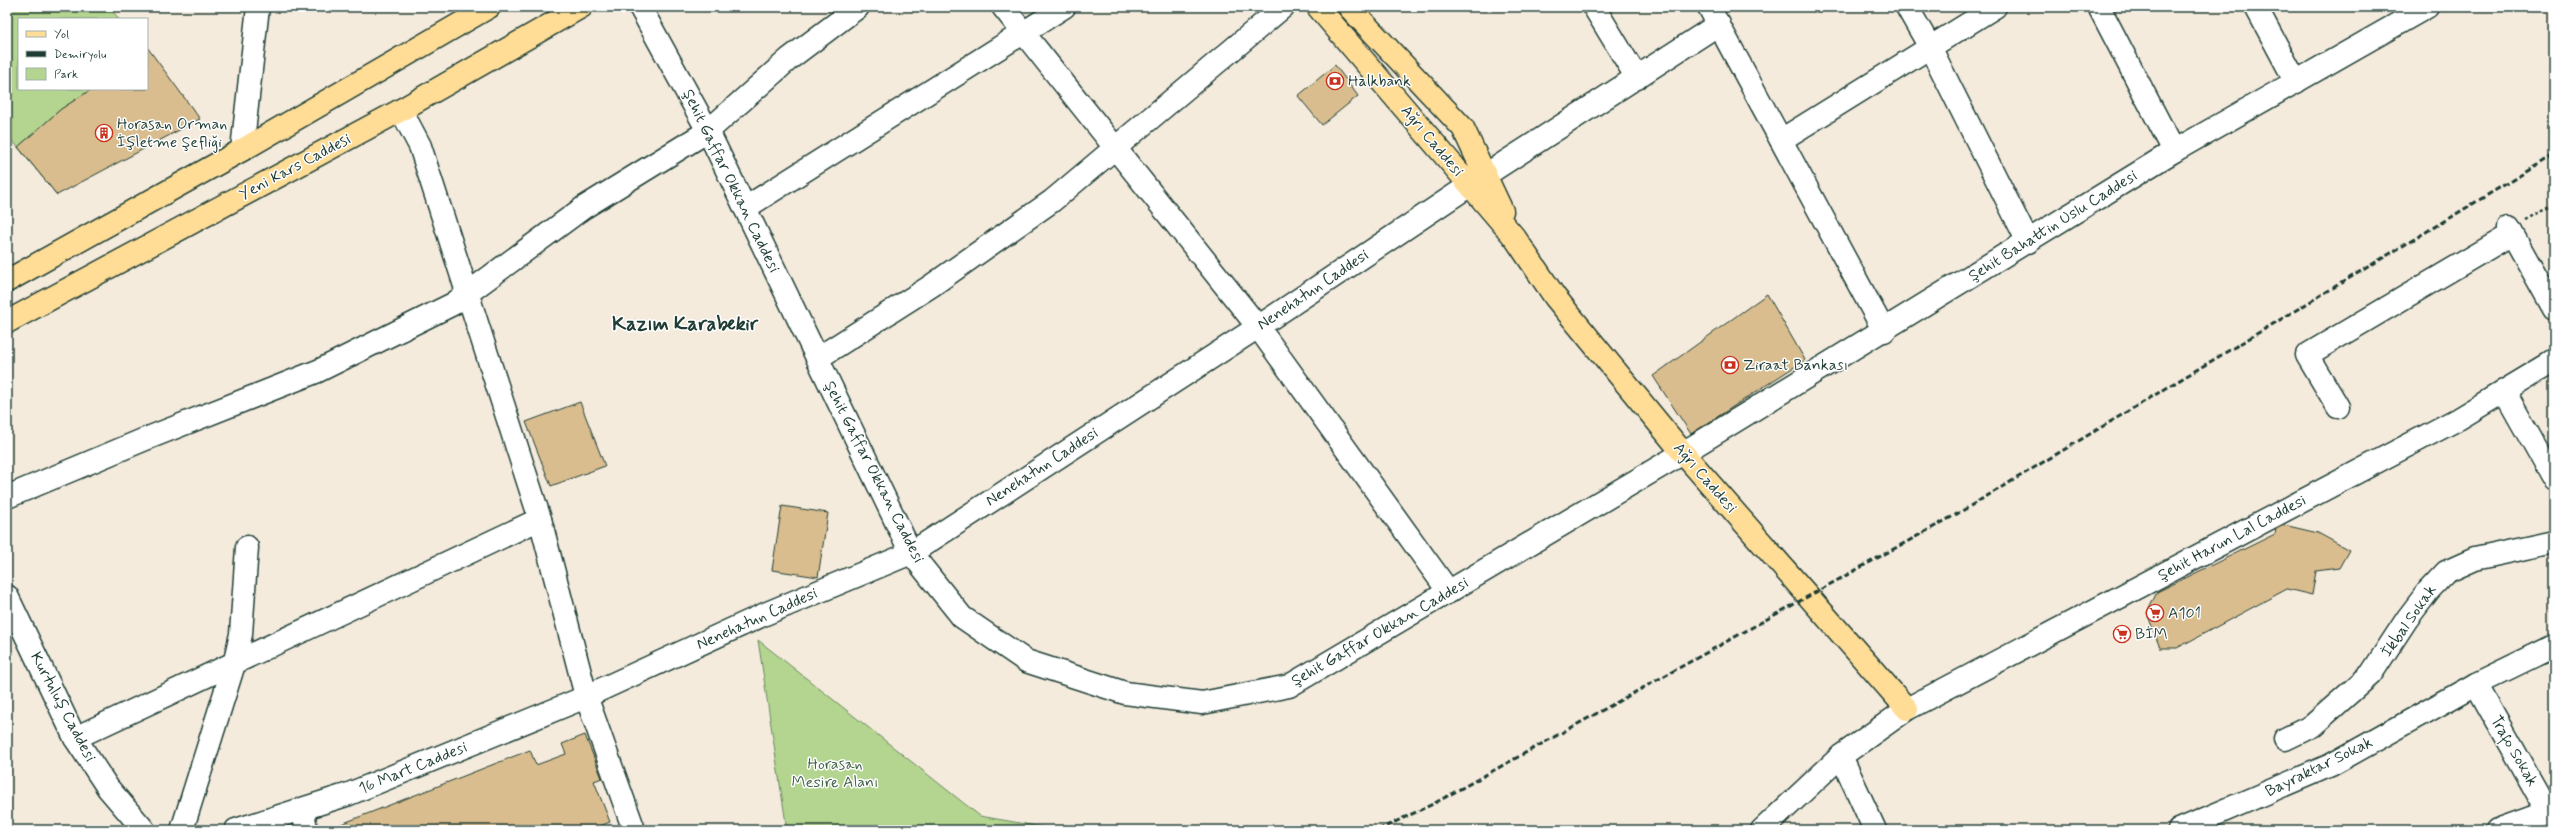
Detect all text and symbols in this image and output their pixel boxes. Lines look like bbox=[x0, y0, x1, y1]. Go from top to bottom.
legend bbox=[18, 18, 148, 90]
text: Yol bbox=[54, 27, 69, 43]
text: Demiryolu bbox=[54, 47, 107, 63]
text: Park bbox=[54, 67, 78, 83]
bank icon: Halkbank bbox=[1325, 71, 1345, 91]
place label: Halkbank bbox=[1348, 71, 1411, 92]
street label: Şehit Gaffar Okkan Caddesi bbox=[677, 86, 785, 276]
street label: Ağrı Caddesi bbox=[1396, 101, 1468, 181]
place label: Horasan Orman İşletme Şefliği bbox=[117, 114, 227, 153]
building icon: Horasan Orman İşletme Şefliği bbox=[94, 123, 114, 143]
street label: Yeni Kars Caddesi bbox=[236, 129, 355, 205]
street label: Şehit Bahattin Uslu Caddesi bbox=[1965, 165, 2142, 287]
street label: Nenehatun Caddesi bbox=[1253, 245, 1373, 335]
district label: Kazım Karabekir bbox=[612, 311, 759, 338]
bank icon: Ziraat Bankası bbox=[1720, 355, 1740, 375]
place label: Ziraat Bankası bbox=[1743, 355, 1848, 376]
street label: Şehit Gaffar Okkan Caddesi bbox=[819, 377, 929, 567]
street label: Nenehatun Caddesi bbox=[982, 423, 1103, 511]
street label: Ağrı Caddesi bbox=[1668, 438, 1742, 518]
street label: Şehit Harun Lal Caddesi bbox=[2154, 490, 2310, 586]
street label: Şehit Gaffar Okkan Caddesi bbox=[1287, 572, 1473, 691]
street label: İkbal Sokak bbox=[2376, 581, 2442, 661]
street label: Nenehatun Caddesi bbox=[693, 583, 821, 655]
supermarket icon: A101 bbox=[2145, 603, 2165, 623]
place label: A101 bbox=[2168, 603, 2201, 624]
supermarket icon: BİM bbox=[2112, 624, 2132, 644]
place label: BİM bbox=[2135, 624, 2168, 645]
street label: Kurtuluş Caddesi bbox=[25, 649, 101, 766]
street label: Trafo Sokak bbox=[2484, 712, 2543, 791]
street label: Bayraktar Sokak bbox=[2262, 732, 2376, 802]
street label: 16 Mart Caddesi bbox=[356, 737, 471, 799]
park label: Horasan Mesire Alanı bbox=[791, 754, 879, 793]

